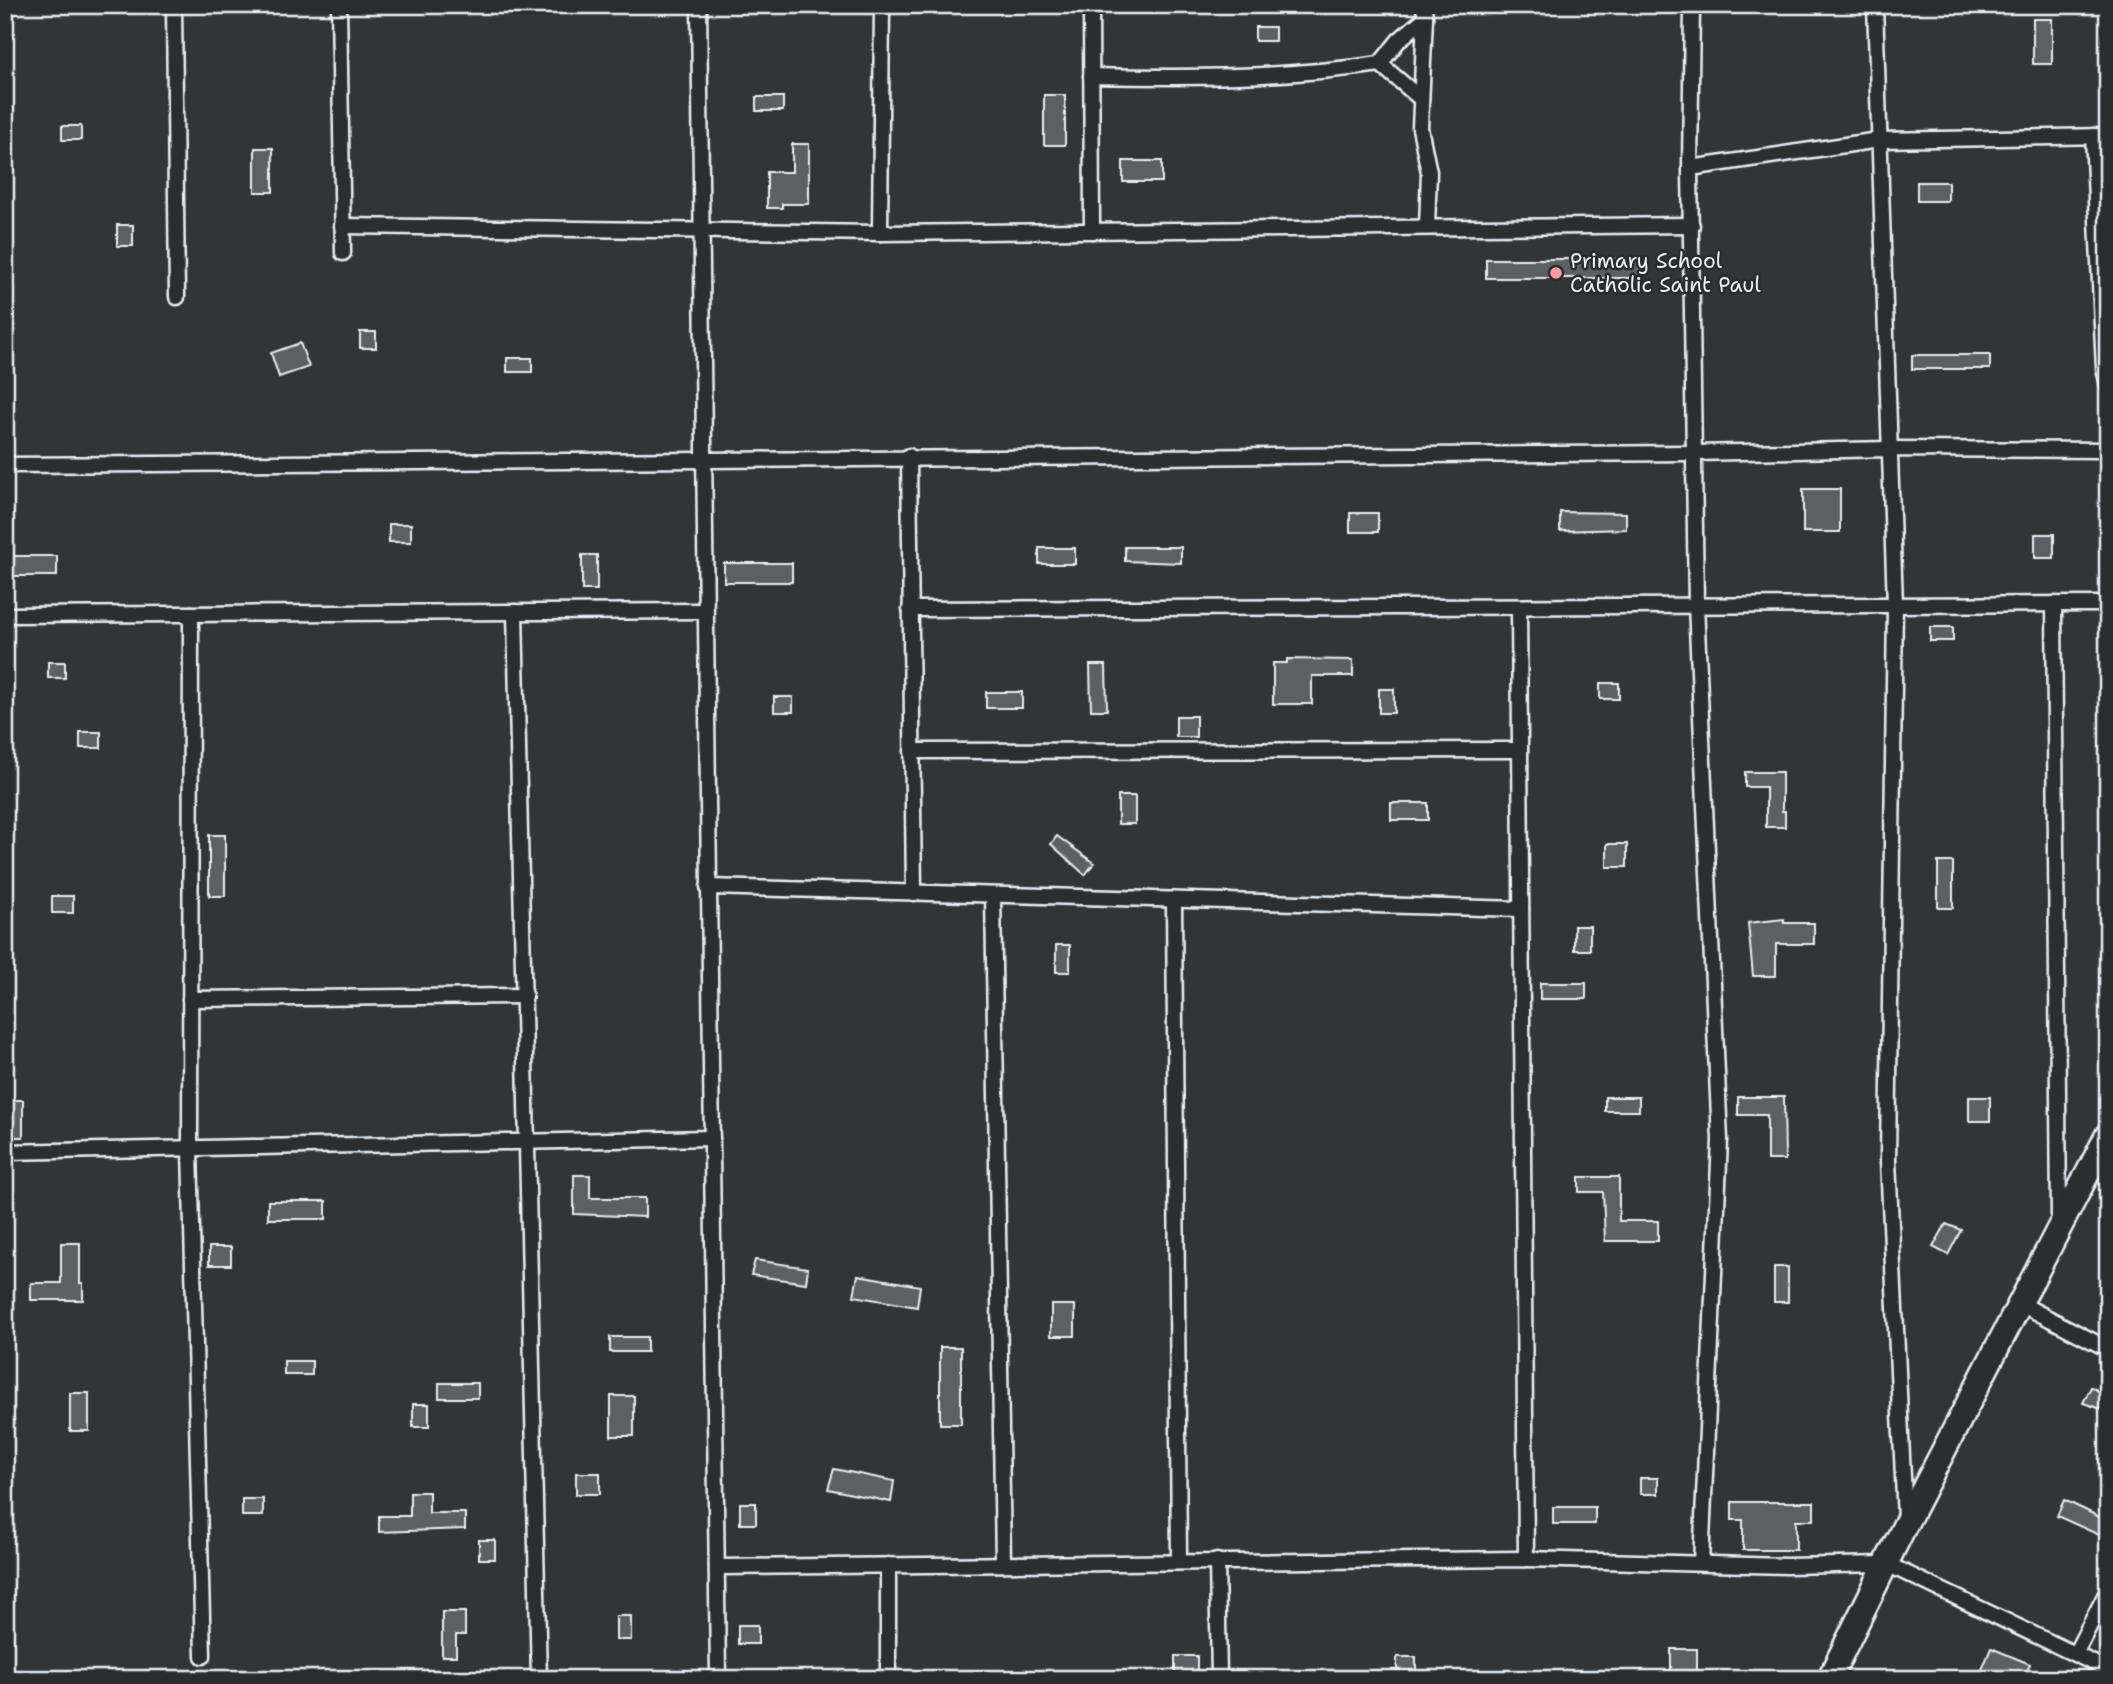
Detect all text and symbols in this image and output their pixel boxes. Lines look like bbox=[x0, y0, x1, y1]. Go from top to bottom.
place label: Primary School Catholic Saint Paul bbox=[1570, 247, 1762, 299]
marker: Primary School Catholic Saint Paul bbox=[1548, 265, 1564, 281]

